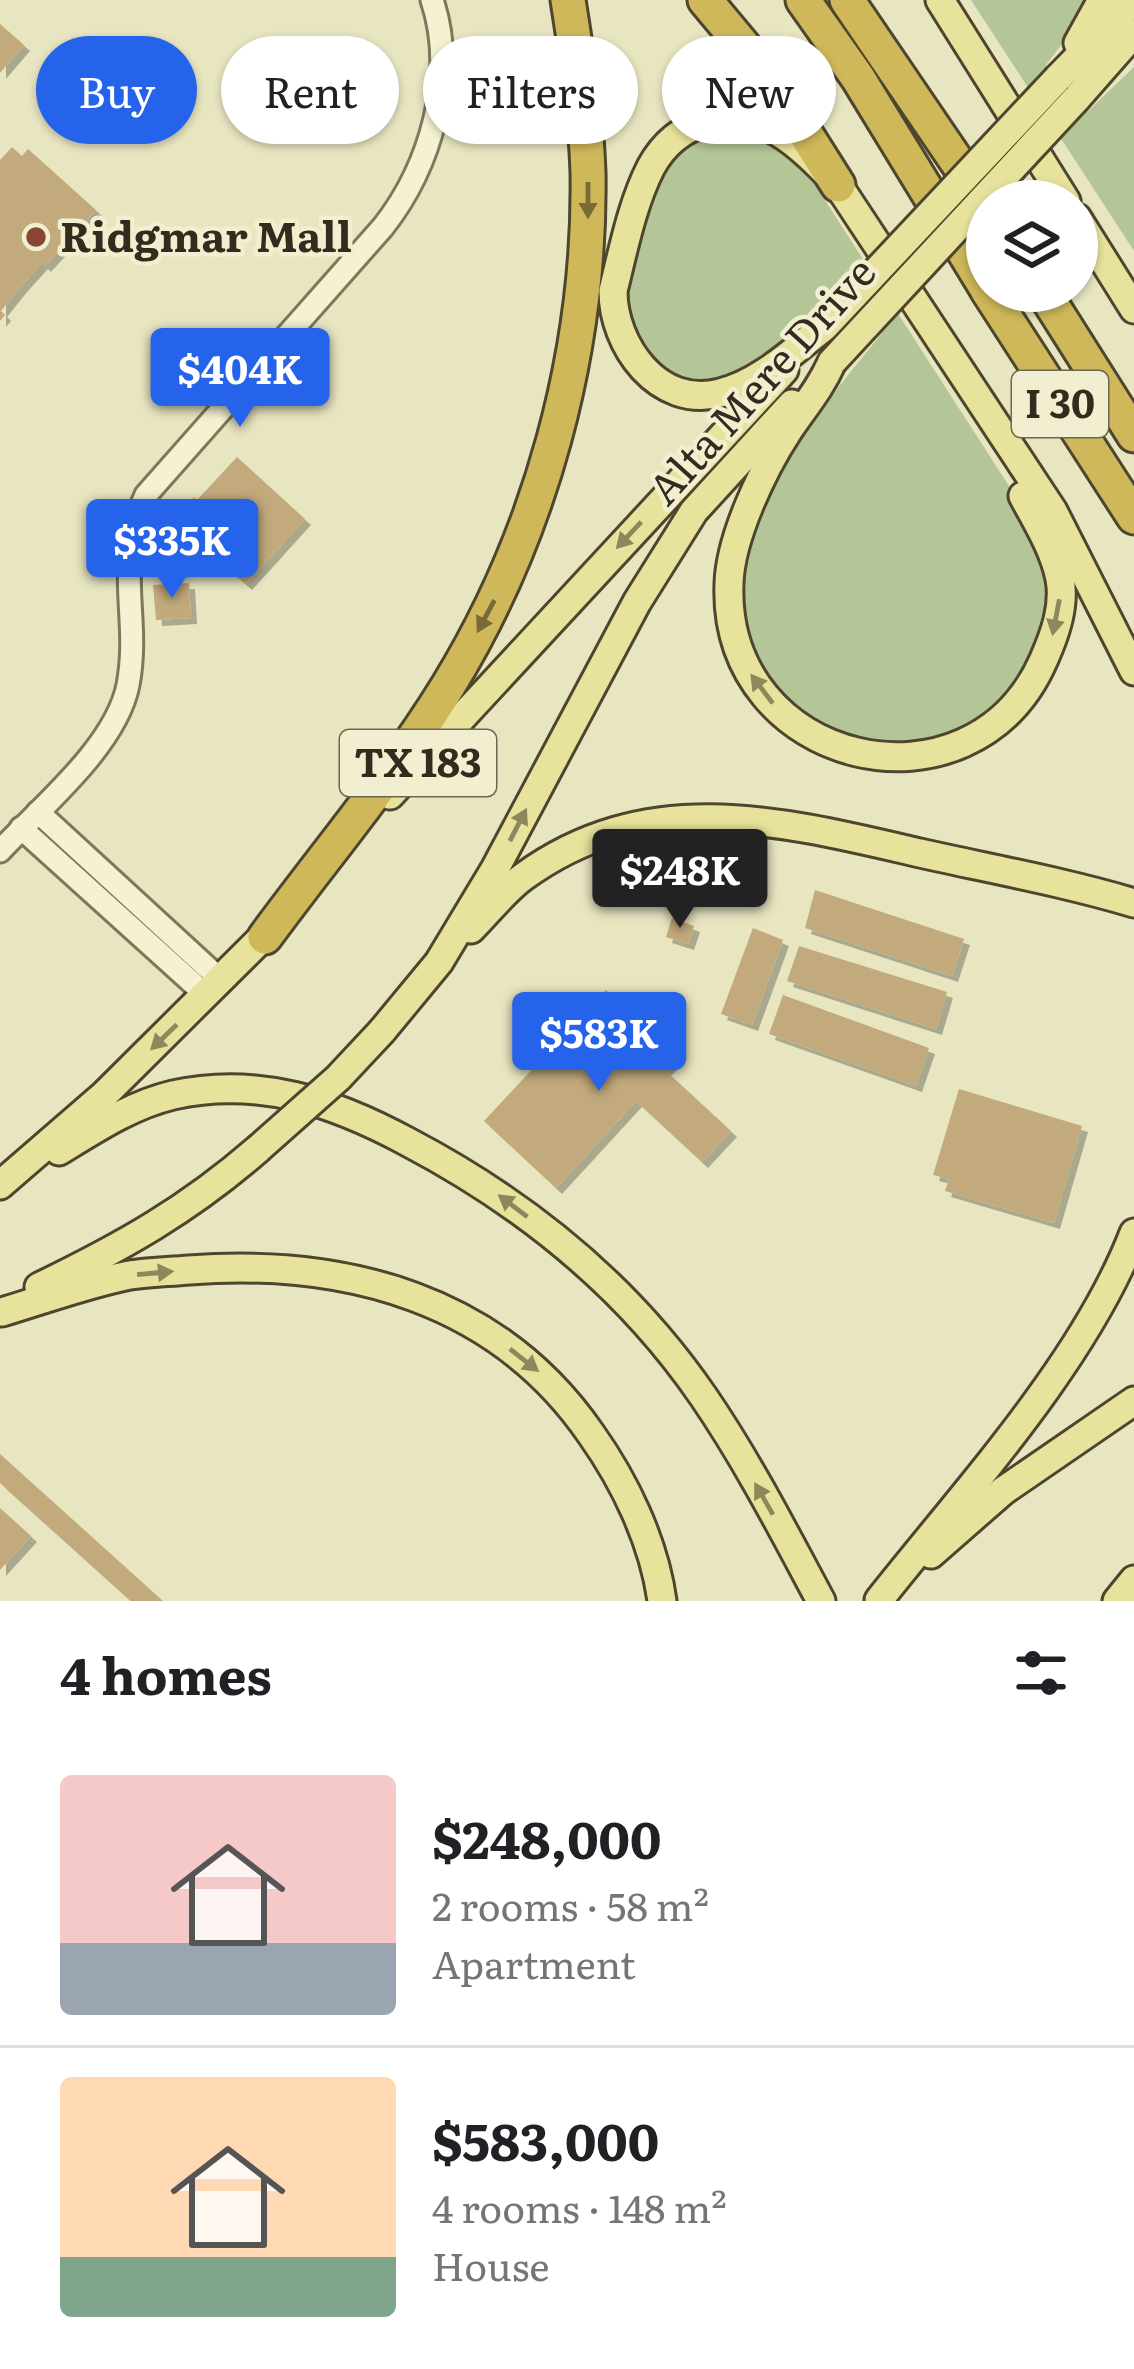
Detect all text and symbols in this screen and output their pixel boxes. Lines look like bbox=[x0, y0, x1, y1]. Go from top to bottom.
chip: Buy bbox=[36, 36, 197, 144]
chip: Rent bbox=[221, 36, 399, 144]
chip: Filters bbox=[423, 36, 638, 144]
chip: New bbox=[662, 36, 836, 144]
map controls bbox=[966, 180, 1098, 312]
button: layers bbox=[966, 180, 1098, 312]
one-way arrow bbox=[578, 182, 597, 220]
place label: Ridgmar Mall bbox=[60, 203, 352, 265]
marker: Ridgmar Mall bbox=[23, 224, 49, 250]
street label: Alta Mere Drive bbox=[631, 241, 888, 517]
pin: $404K bbox=[156, 328, 324, 430]
text: $404K bbox=[178, 338, 302, 396]
road number: I 30 bbox=[1012, 371, 1108, 437]
pin: $335K bbox=[88, 499, 256, 601]
text: $335K bbox=[113, 509, 231, 567]
one-way arrow bbox=[615, 520, 643, 549]
one-way arrow bbox=[476, 598, 497, 633]
one-way arrow bbox=[1046, 599, 1065, 637]
one-way arrow bbox=[750, 673, 774, 705]
road number: TX 183 bbox=[340, 730, 496, 796]
one-way arrow bbox=[508, 807, 528, 842]
pin: $248K bbox=[596, 829, 764, 931]
text: $248K bbox=[619, 839, 741, 897]
pin: $583K bbox=[515, 992, 683, 1094]
text: $583K bbox=[539, 1002, 659, 1060]
one-way arrow bbox=[150, 1022, 179, 1050]
one-way arrow bbox=[497, 1194, 529, 1218]
one-way arrow bbox=[137, 1263, 175, 1282]
one-way arrow bbox=[509, 1347, 540, 1372]
one-way arrow bbox=[755, 1482, 776, 1516]
text: 4 homes bbox=[60, 1635, 272, 1711]
icon: filters bbox=[1008, 1640, 1074, 1706]
text: $248,000 bbox=[432, 1799, 661, 1875]
icon: home bbox=[156, 1823, 300, 1967]
text: 2 rooms · 58 m² bbox=[432, 1875, 709, 1933]
text: Apartment bbox=[432, 1933, 636, 1991]
text: $583,000 bbox=[432, 2101, 659, 2177]
icon: home bbox=[156, 2125, 300, 2269]
text: 4 rooms · 148 m² bbox=[432, 2177, 727, 2235]
text: House bbox=[432, 2235, 550, 2293]

